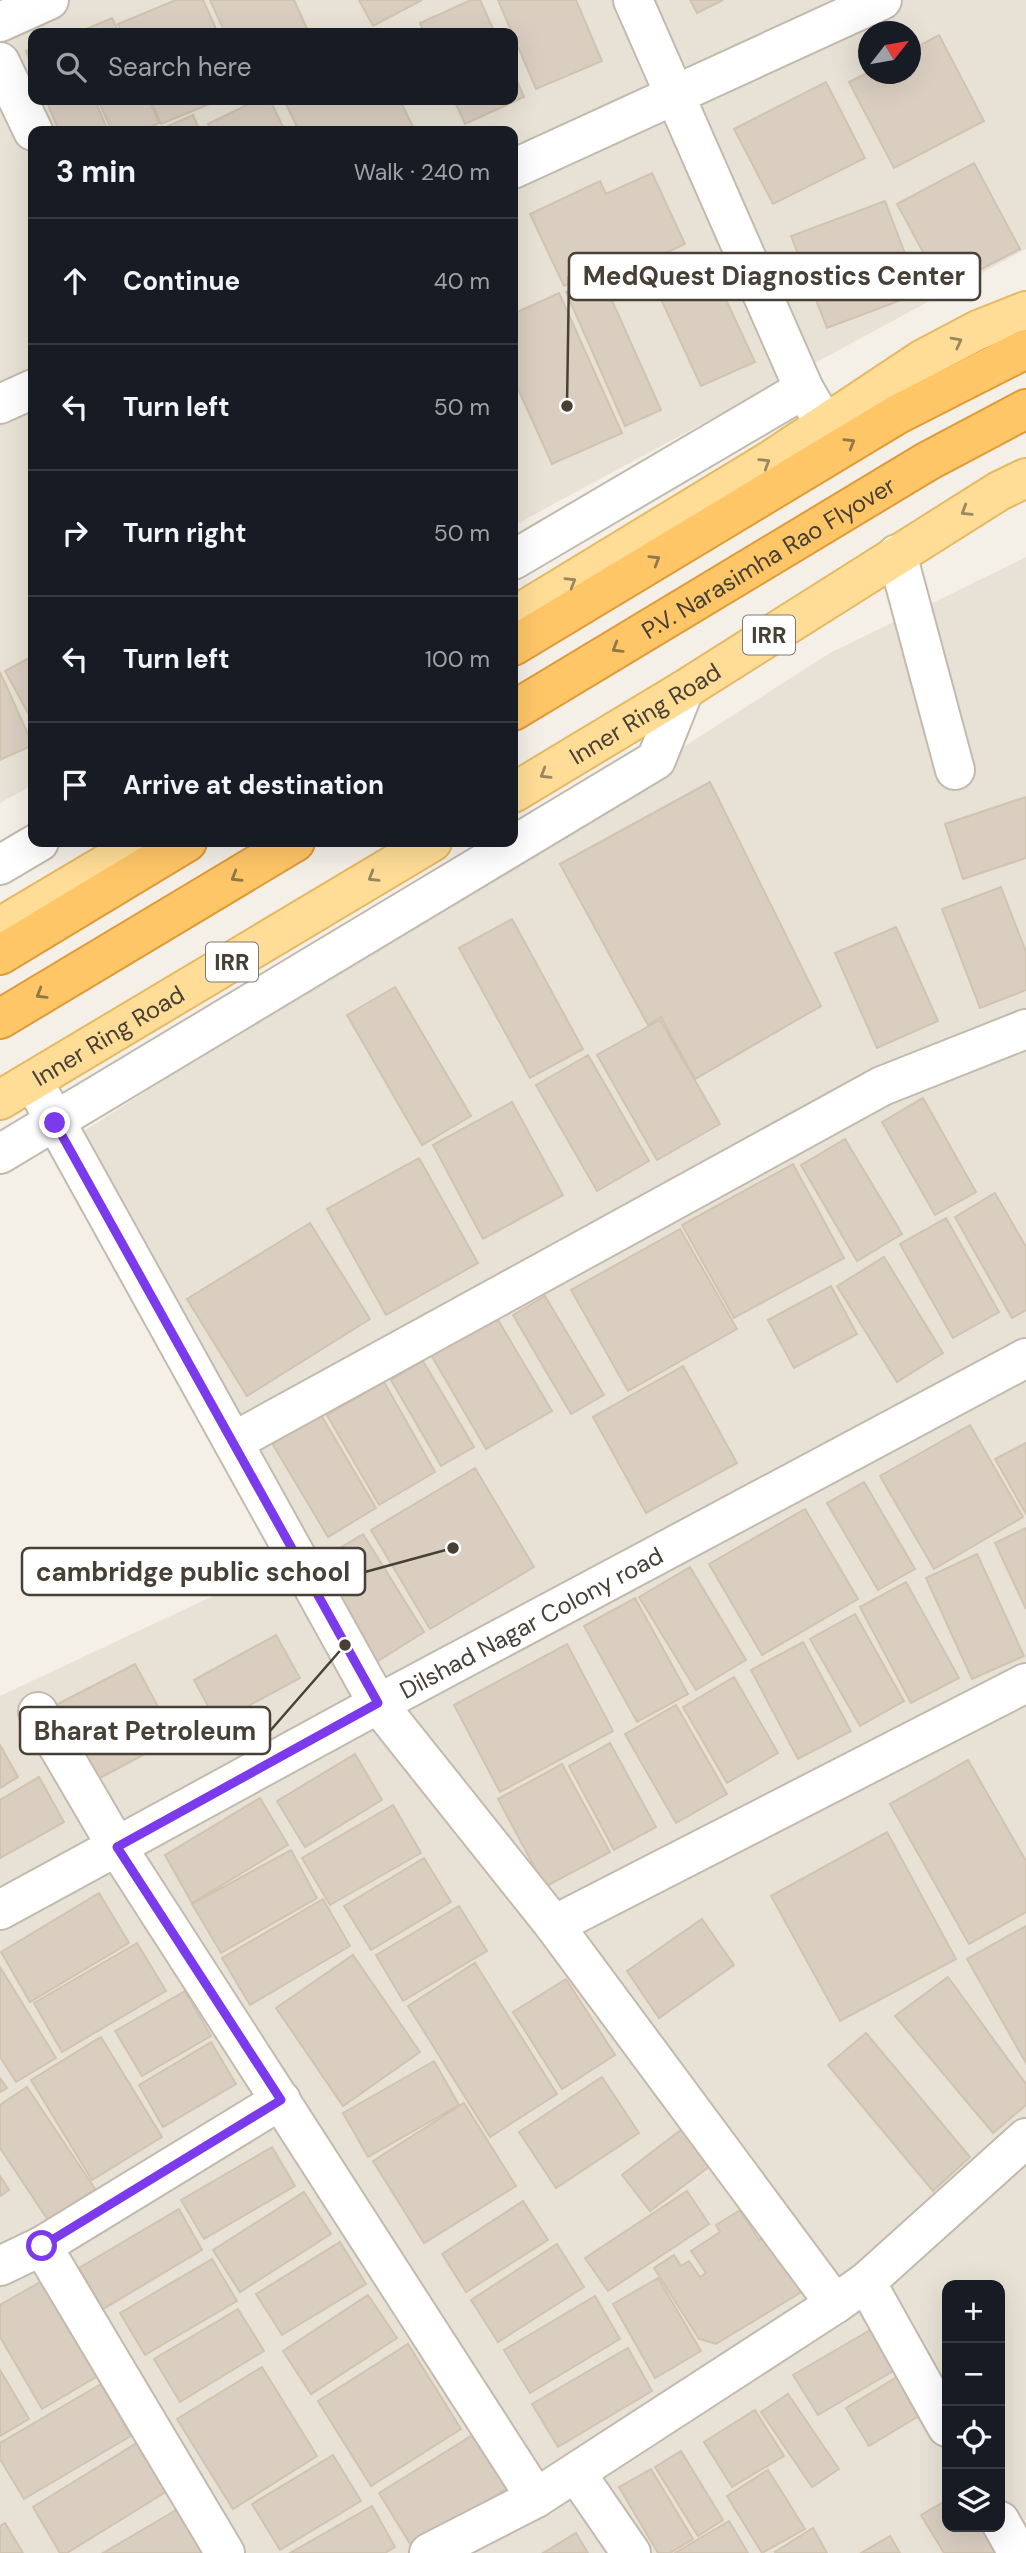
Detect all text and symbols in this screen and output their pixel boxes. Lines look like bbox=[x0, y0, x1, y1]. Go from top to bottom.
north arrow bbox=[858, 21, 921, 84]
search box bbox=[28, 28, 518, 105]
icon: search bbox=[52, 48, 90, 86]
text: Search here bbox=[108, 50, 251, 84]
text: 3 min bbox=[56, 152, 136, 191]
text: Walk · 240 m bbox=[354, 157, 490, 187]
callout: MedQuest Diagnostics Center bbox=[569, 253, 980, 300]
text: MedQuest Diagnostics Center bbox=[583, 259, 966, 293]
icon: ahead bbox=[56, 262, 94, 300]
text: Continue bbox=[123, 264, 240, 298]
text: 40 m bbox=[434, 266, 490, 296]
one-way arrow bbox=[950, 336, 962, 350]
icon: left bbox=[56, 388, 94, 426]
text: Turn left bbox=[123, 390, 230, 424]
text: 50 m bbox=[434, 392, 490, 422]
one-way arrow bbox=[843, 438, 856, 451]
one-way arrow bbox=[758, 459, 771, 472]
street label: P.V. Narasimha Rao Flyover bbox=[636, 469, 901, 646]
one-way arrow bbox=[961, 502, 974, 515]
icon: right bbox=[56, 514, 94, 552]
text: Turn right bbox=[123, 516, 247, 550]
text: 50 m bbox=[434, 518, 490, 548]
one-way arrow bbox=[648, 555, 661, 568]
one-way arrow bbox=[563, 577, 576, 590]
road number: IRR bbox=[743, 615, 795, 654]
one-way arrow bbox=[612, 639, 625, 652]
icon: left bbox=[56, 640, 94, 678]
text: Turn left bbox=[123, 642, 230, 676]
text: 100 m bbox=[425, 644, 490, 674]
street label: Inner Ring Road bbox=[563, 655, 726, 771]
icon: arrive bbox=[56, 766, 94, 804]
one-way arrow bbox=[539, 766, 552, 779]
text: Arrive at destination bbox=[123, 768, 384, 802]
one-way arrow bbox=[231, 869, 244, 882]
one-way arrow bbox=[368, 869, 381, 882]
road number: IRR bbox=[206, 942, 258, 981]
street label: Inner Ring Road bbox=[27, 978, 190, 1093]
one-way arrow bbox=[36, 986, 49, 999]
route end bbox=[39, 1107, 70, 1138]
street label: Dilshad Nagar Colony road bbox=[394, 1539, 668, 1705]
callout: cambridge public school bbox=[22, 1548, 365, 1595]
text: cambridge public school bbox=[36, 1555, 350, 1589]
callout: Bharat Petroleum bbox=[20, 1707, 270, 1754]
text: Bharat Petroleum bbox=[34, 1714, 256, 1748]
route start bbox=[26, 2230, 57, 2261]
map controls bbox=[942, 2280, 1005, 2532]
button: + bbox=[942, 2280, 1005, 2343]
button: − bbox=[942, 2343, 1005, 2406]
button: locate bbox=[942, 2406, 1005, 2469]
button: layers bbox=[942, 2469, 1005, 2532]

